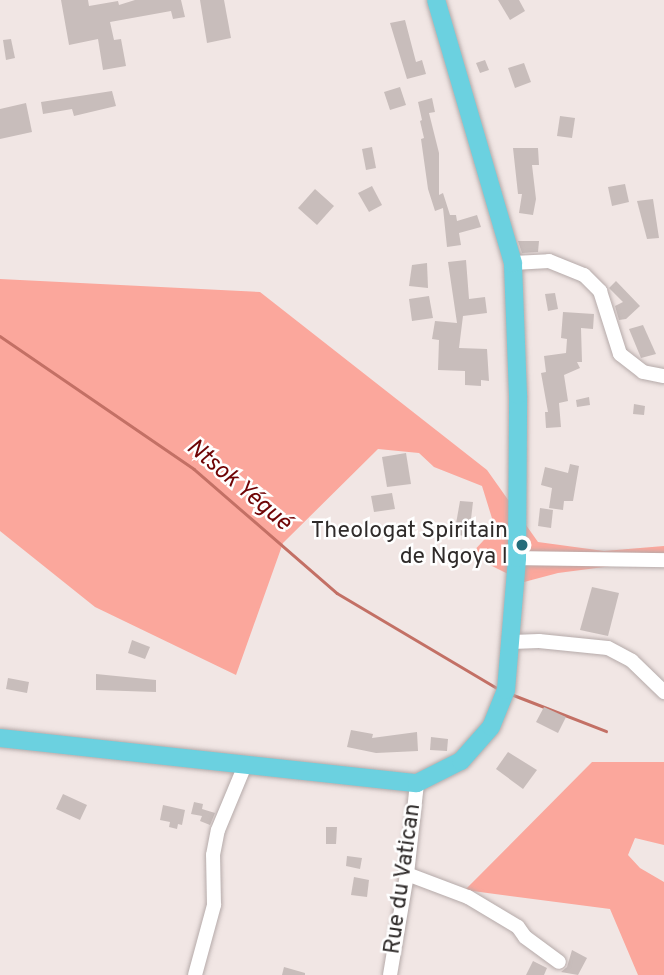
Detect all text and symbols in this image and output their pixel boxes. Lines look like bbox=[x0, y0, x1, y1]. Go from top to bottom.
water label: Ntsok Yégué bbox=[179, 433, 297, 539]
place label: Theologat Spiritain de Ngoya I bbox=[311, 518, 508, 572]
marker: Theologat Spiritain de Ngoya I bbox=[514, 537, 530, 553]
street label: Rue du Vatican bbox=[380, 801, 428, 957]

